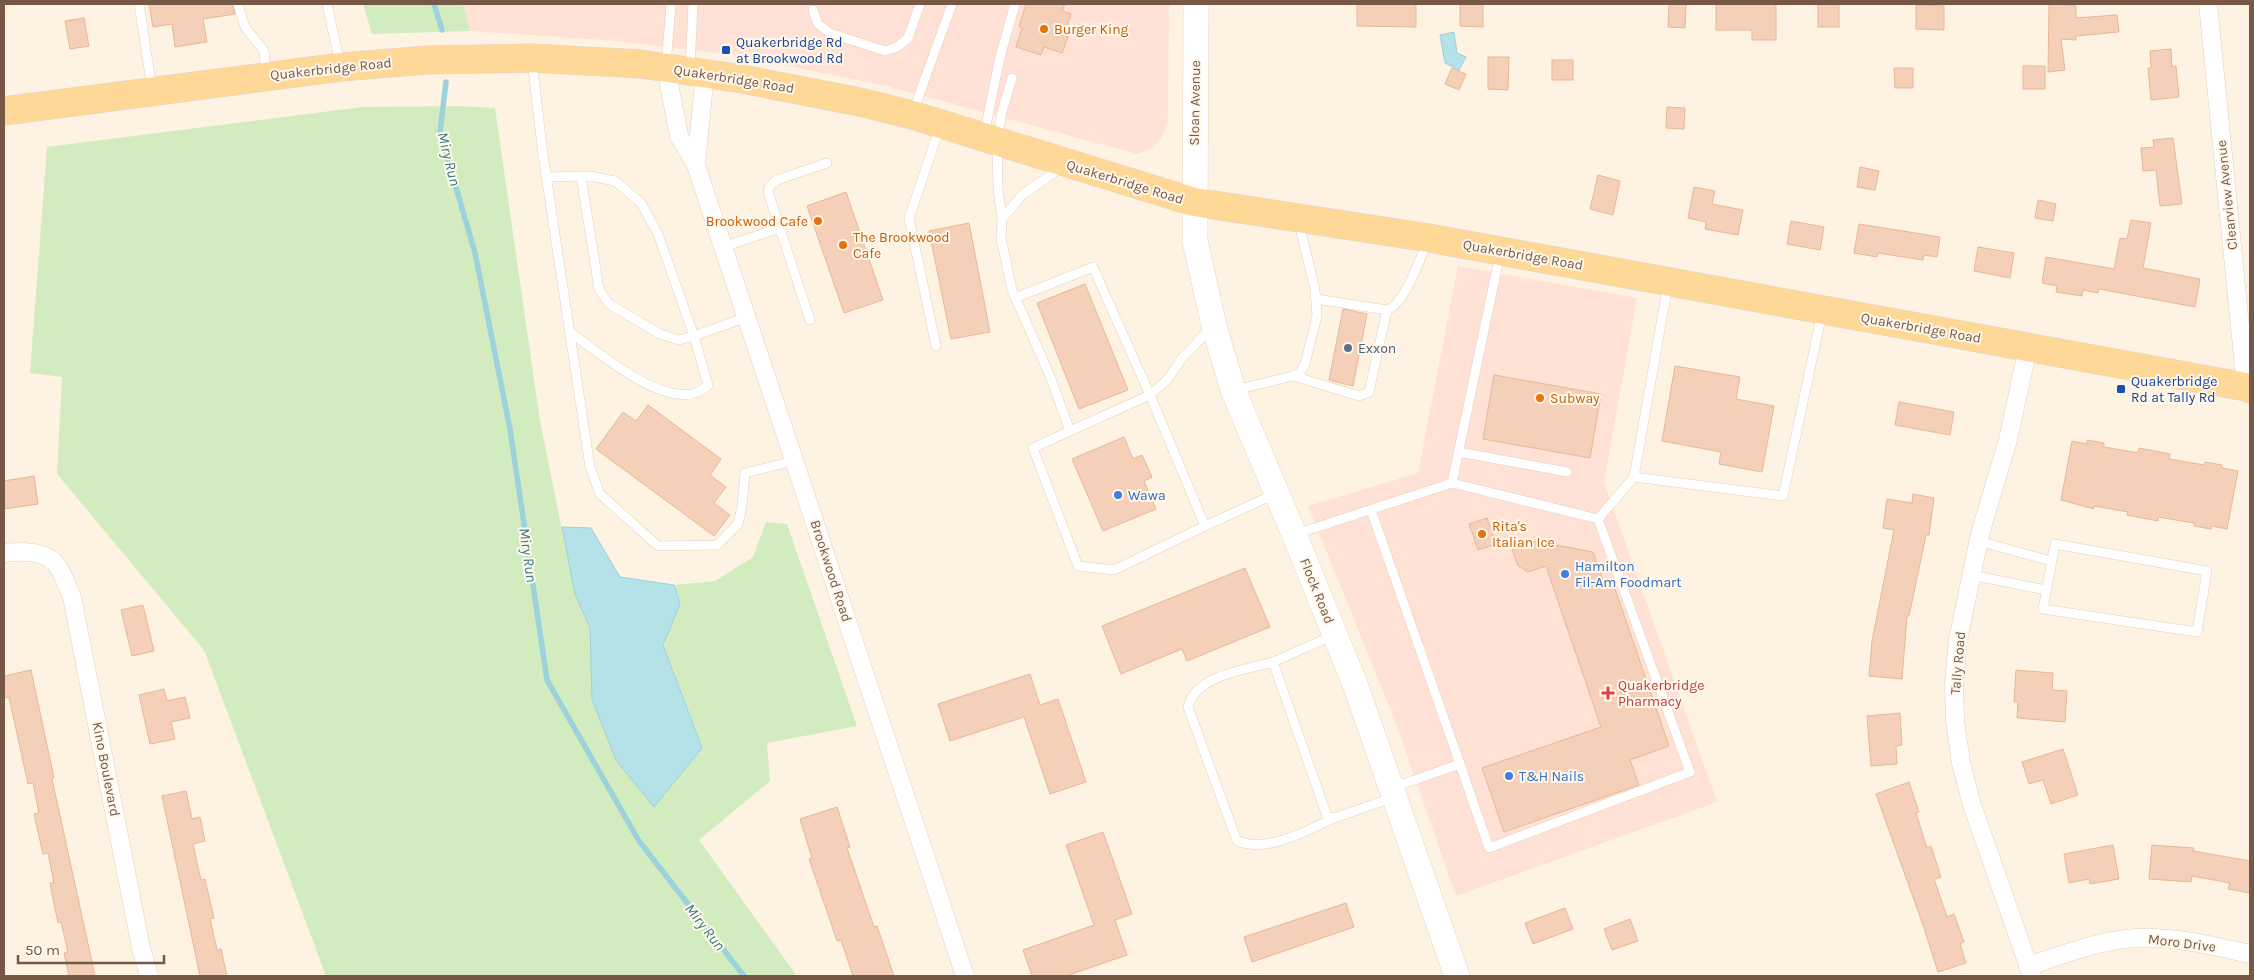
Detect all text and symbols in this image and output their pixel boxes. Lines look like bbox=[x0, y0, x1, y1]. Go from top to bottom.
place label: Burger King bbox=[1054, 21, 1129, 38]
marker: Burger King bbox=[1038, 23, 1050, 35]
place label: Quakerbridge Rd at Brookwood Rd bbox=[736, 34, 843, 67]
marker: Quakerbridge Rd at Brookwood Rd bbox=[720, 44, 732, 56]
street label: Quakerbridge Road bbox=[269, 54, 393, 84]
street label: Sloan Avenue bbox=[1186, 60, 1204, 146]
street label: Quakerbridge Road bbox=[672, 61, 796, 97]
water label: Miry Run bbox=[434, 130, 464, 188]
street label: Clearview Avenue bbox=[2213, 139, 2241, 251]
street label: Quakerbridge Road bbox=[1064, 156, 1186, 208]
place label: Brookwood Cafe bbox=[706, 213, 808, 230]
marker: Brookwood Cafe bbox=[812, 215, 824, 227]
place label: The Brookwood Cafe bbox=[853, 229, 950, 262]
street label: Quakerbridge Road bbox=[1461, 236, 1585, 274]
marker: The Brookwood Cafe bbox=[837, 239, 849, 251]
street label: Quakerbridge Road bbox=[1859, 309, 1983, 347]
place label: Exxon bbox=[1358, 340, 1396, 357]
marker: Exxon bbox=[1342, 342, 1354, 354]
place label: Quakerbridge Rd at Tally Rd bbox=[2131, 373, 2217, 406]
marker: Quakerbridge Rd at Tally Rd bbox=[2115, 383, 2127, 395]
place label: Subway bbox=[1550, 390, 1600, 407]
marker: Subway bbox=[1534, 392, 1546, 404]
place label: Wawa bbox=[1128, 487, 1166, 504]
marker: Wawa bbox=[1112, 489, 1124, 501]
street label: Brookwood Road bbox=[806, 518, 856, 624]
place label: Rita's Italian Ice bbox=[1492, 518, 1555, 551]
water label: Miry Run bbox=[515, 527, 541, 583]
marker: Rita's Italian Ice bbox=[1476, 528, 1488, 540]
street label: Flock Road bbox=[1296, 556, 1338, 626]
place label: Hamilton Fil-Am Foodmart bbox=[1575, 558, 1681, 591]
marker: Hamilton Fil-Am Foodmart bbox=[1559, 568, 1571, 580]
street label: Tally Road bbox=[1947, 631, 1969, 695]
place label: Quakerbridge Pharmacy bbox=[1618, 677, 1704, 710]
marker: Quakerbridge Pharmacy bbox=[1602, 687, 1614, 699]
street label: Kino Boulevard bbox=[88, 720, 124, 818]
place label: T&H Nails bbox=[1519, 768, 1584, 785]
marker: T&H Nails bbox=[1503, 770, 1515, 782]
water label: Miry Run bbox=[681, 900, 729, 954]
street label: Moro Drive bbox=[2147, 930, 2217, 956]
scale bar bbox=[18, 932, 164, 964]
text: 50 m bbox=[25, 941, 60, 959]

